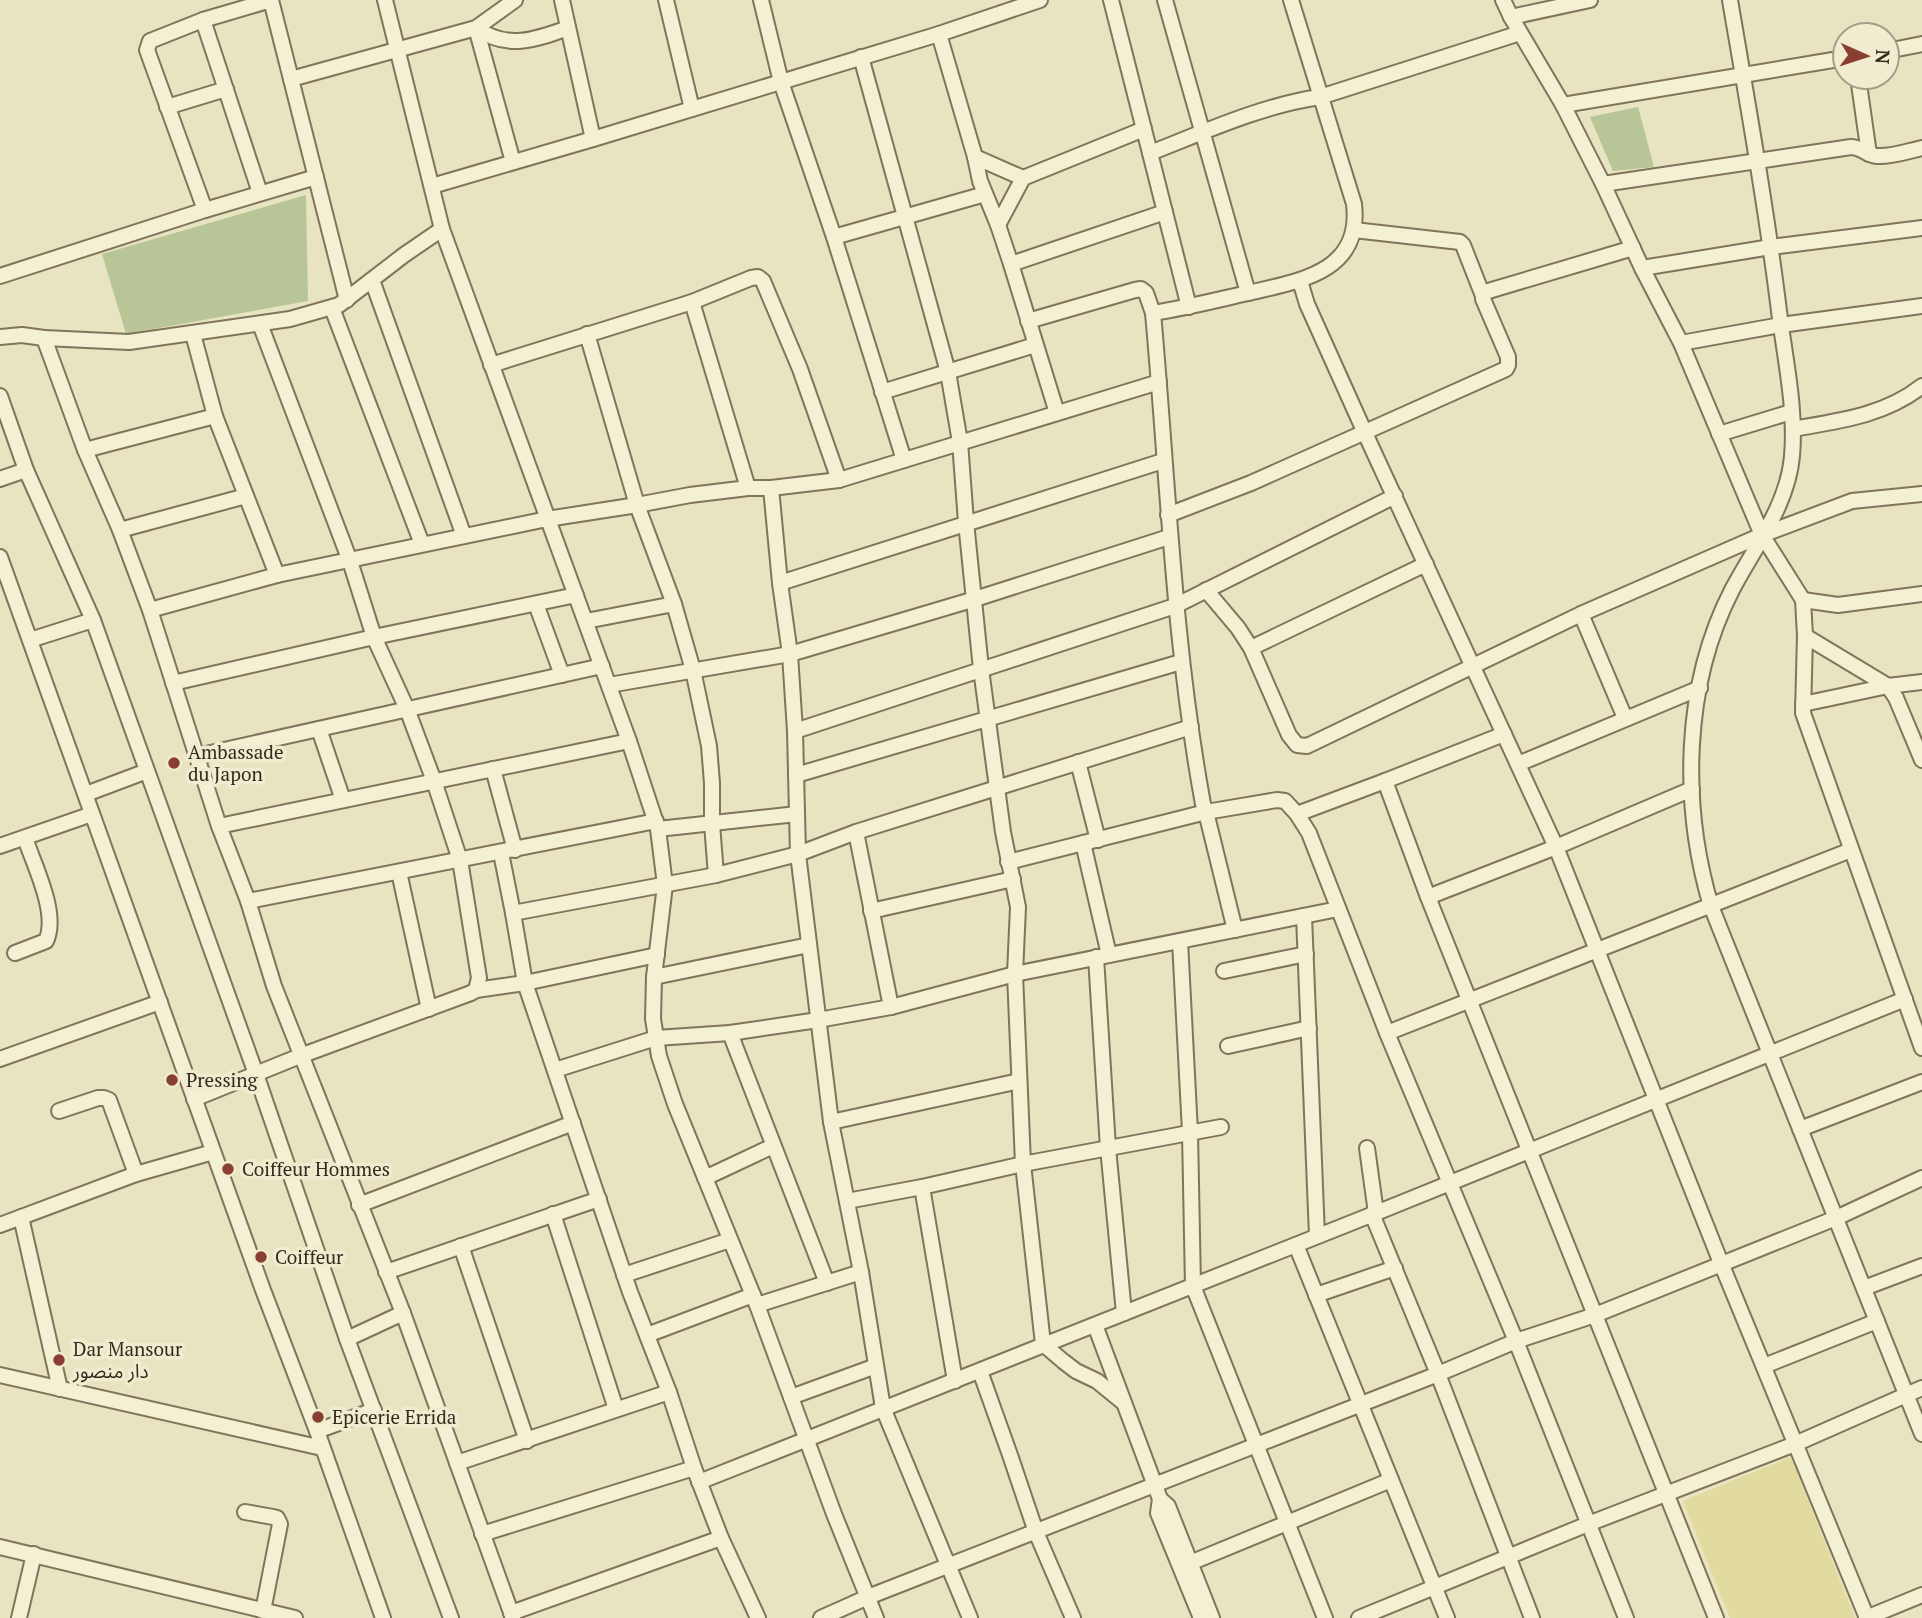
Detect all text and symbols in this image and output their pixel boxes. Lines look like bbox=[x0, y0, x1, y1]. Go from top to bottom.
north arrow bbox=[1831, 21, 1901, 91]
text: N bbox=[1871, 49, 1896, 65]
place label: Ambassade du Japon bbox=[188, 739, 283, 786]
marker: Ambassade du Japon bbox=[166, 755, 182, 771]
place label: Pressing bbox=[186, 1067, 259, 1092]
marker: Pressing bbox=[164, 1072, 180, 1088]
place label: Coiffeur Hommes bbox=[242, 1156, 390, 1181]
marker: Coiffeur Hommes bbox=[220, 1161, 236, 1177]
place label: Coiffeur bbox=[275, 1244, 344, 1269]
marker: Coiffeur bbox=[253, 1249, 269, 1265]
place label: Dar Mansour دار منصور bbox=[72, 1336, 183, 1383]
marker: Dar Mansour دار منصور bbox=[51, 1352, 67, 1368]
place label: Epicerie Errida bbox=[332, 1404, 457, 1429]
marker: Epicerie Errida bbox=[310, 1409, 326, 1425]

